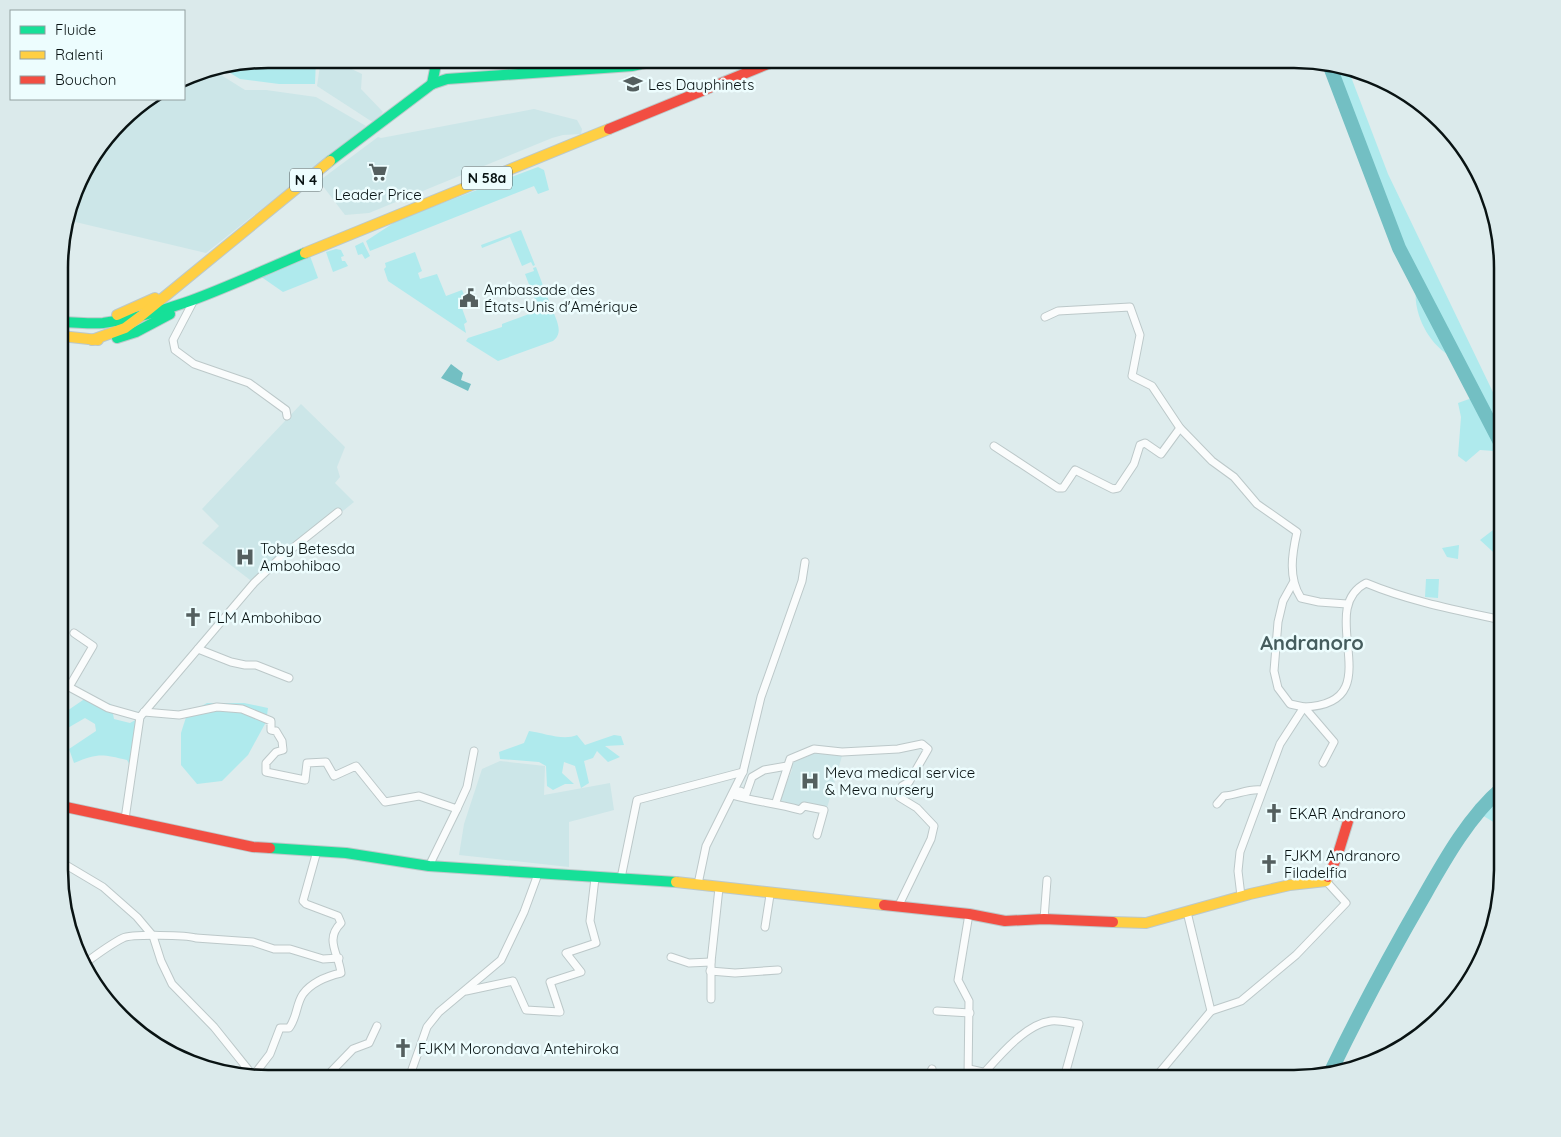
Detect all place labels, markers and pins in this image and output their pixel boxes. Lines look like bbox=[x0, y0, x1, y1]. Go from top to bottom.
school or university icon: Les Dauphinets bbox=[622, 73, 644, 95]
place label: Les Dauphinets bbox=[648, 75, 754, 94]
supermarket icon: Leader Price bbox=[367, 161, 389, 183]
place label: Leader Price bbox=[334, 185, 422, 204]
place label: Ambassade des États-Unis d'Amérique bbox=[484, 280, 638, 316]
public building icon: Ambassade des États-Unis d'Amérique bbox=[458, 287, 480, 309]
place label: Toby Betesda Ambohibao bbox=[260, 539, 355, 575]
hospital icon: Toby Betesda Ambohibao bbox=[234, 546, 256, 568]
church icon: FLM Ambohibao bbox=[182, 606, 204, 628]
place label: FLM Ambohibao bbox=[208, 608, 321, 627]
place label: Meva medical service & Meva nursery bbox=[825, 763, 975, 799]
hospital icon: Meva medical service & Meva nursery bbox=[799, 770, 821, 792]
church icon: EKAR Andranoro bbox=[1263, 802, 1285, 824]
place label: EKAR Andranoro bbox=[1289, 804, 1406, 823]
place label: FJKM Andranoro Filadelfia bbox=[1284, 846, 1400, 882]
church icon: FJKM Andranoro Filadelfia bbox=[1258, 853, 1280, 875]
church icon: FJKM Morondava Antehiroka bbox=[392, 1037, 414, 1059]
place label: FJKM Morondava Antehiroka bbox=[418, 1039, 619, 1058]

